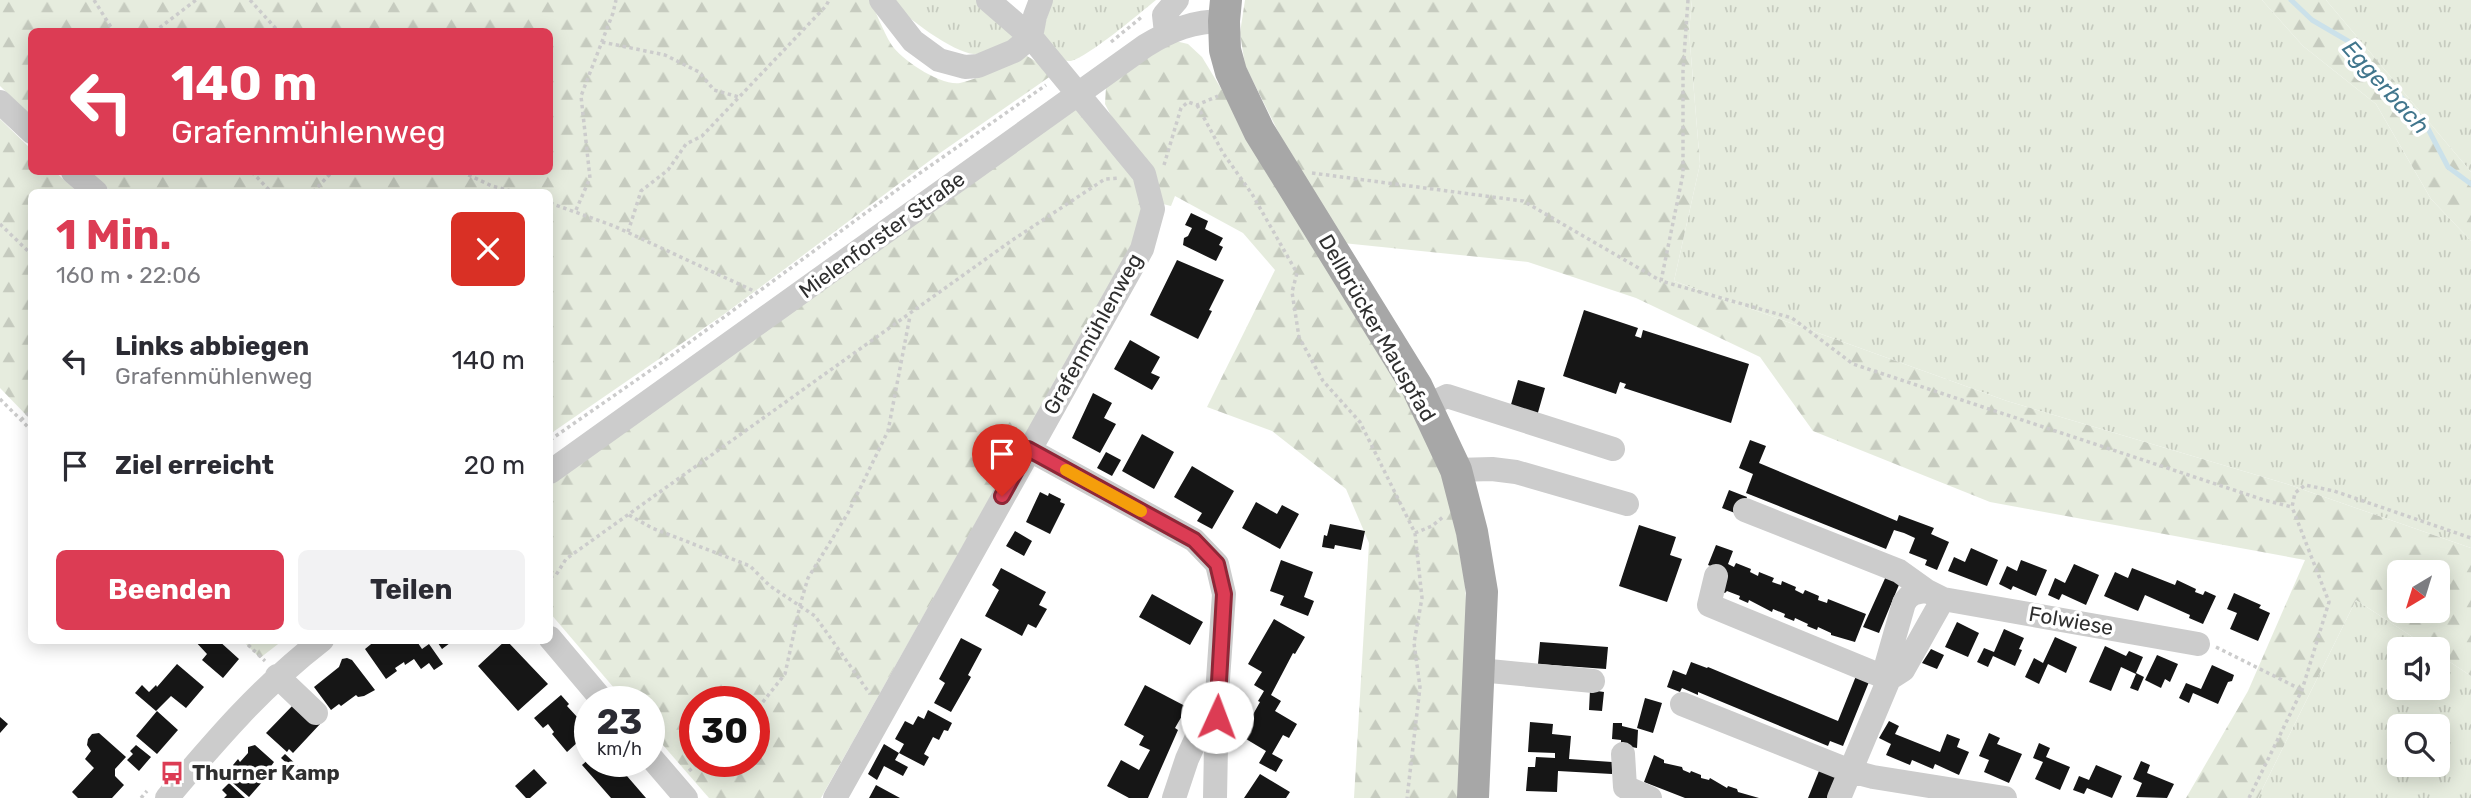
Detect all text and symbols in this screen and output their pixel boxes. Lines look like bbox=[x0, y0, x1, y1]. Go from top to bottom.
water label: Eggerbach bbox=[2337, 34, 2435, 140]
text: 140 m bbox=[171, 54, 317, 112]
icon: left bbox=[56, 56, 147, 147]
text: Grafenmühlenweg bbox=[171, 113, 446, 151]
street label: Mielenforster Straße bbox=[794, 166, 970, 303]
text: 1 Min. bbox=[56, 210, 172, 260]
button: close bbox=[451, 212, 525, 286]
street label: Dellbrücker Mauspfad bbox=[1314, 230, 1441, 426]
street label: Grafenmühlenweg bbox=[1038, 249, 1147, 419]
text: 160 m · 22:06 bbox=[56, 261, 201, 289]
text: Links abbiegen bbox=[115, 331, 309, 362]
icon: left bbox=[56, 342, 94, 380]
text: 140 m bbox=[452, 345, 525, 376]
text: Grafenmühlenweg bbox=[115, 362, 313, 390]
pin bbox=[972, 424, 1032, 496]
icon: arrive bbox=[983, 435, 1021, 473]
icon: arrive bbox=[56, 447, 94, 485]
text: Ziel erreicht bbox=[115, 450, 274, 481]
text: 20 m bbox=[464, 450, 525, 481]
button: Beenden bbox=[56, 550, 284, 630]
button: Teilen bbox=[298, 550, 525, 630]
north arrow bbox=[2387, 560, 2450, 623]
map controls bbox=[2387, 560, 2450, 777]
street label: Folwiese bbox=[2027, 601, 2115, 640]
button: sound bbox=[2387, 637, 2450, 700]
position arrow bbox=[1180, 680, 1254, 754]
speed limit sign: 30 bbox=[679, 686, 770, 777]
text: 23 bbox=[597, 701, 642, 743]
button: search bbox=[2387, 714, 2450, 777]
text: km/h bbox=[597, 738, 642, 760]
bus stop icon: Thurner Kamp bbox=[158, 759, 186, 787]
place label: Thurner Kamp bbox=[192, 760, 340, 785]

